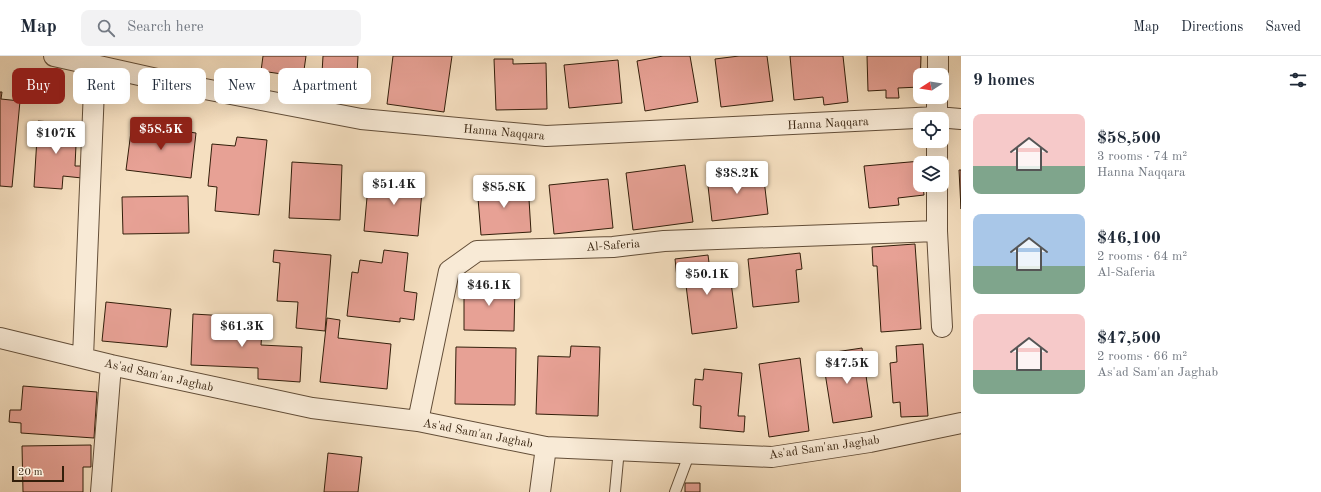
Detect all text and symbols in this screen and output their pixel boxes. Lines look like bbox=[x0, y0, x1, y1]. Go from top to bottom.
search box bbox=[81, 10, 361, 46]
icon: search bbox=[95, 17, 117, 39]
text: Map bbox=[20, 18, 57, 37]
text: Search here bbox=[127, 20, 204, 35]
text: Map bbox=[1133, 20, 1159, 34]
text: Directions bbox=[1181, 20, 1243, 34]
text: Saved bbox=[1265, 20, 1301, 34]
chip: Buy bbox=[12, 68, 65, 104]
chip: Rent bbox=[73, 68, 130, 104]
chip: Filters bbox=[138, 68, 206, 104]
chip: New bbox=[214, 68, 270, 104]
chip: Apartment bbox=[278, 68, 371, 104]
north arrow bbox=[913, 68, 949, 104]
map controls bbox=[913, 68, 949, 192]
icon: filters bbox=[1287, 69, 1309, 91]
text: 9 homes bbox=[973, 72, 1035, 89]
button: locate bbox=[913, 112, 949, 148]
street label: Hanna Naqqara bbox=[787, 116, 869, 132]
pin: $58.5K bbox=[128, 117, 194, 151]
pin: $107K bbox=[28, 121, 84, 155]
text: $58.5K bbox=[139, 123, 183, 136]
street label: Hanna Naqqara bbox=[463, 123, 545, 143]
text: $107K bbox=[36, 127, 76, 140]
icon: home bbox=[1005, 130, 1053, 178]
text: $58,500 bbox=[1097, 130, 1161, 147]
text: 3 rooms · 74 m² bbox=[1097, 150, 1187, 163]
button: layers bbox=[913, 156, 949, 192]
pin: $38.2K bbox=[704, 161, 770, 195]
text: Hanna Naqqara bbox=[1097, 166, 1185, 179]
text: $38.2K bbox=[715, 167, 759, 180]
pin: $51.4K bbox=[361, 172, 427, 206]
pin: $85.8K bbox=[471, 175, 537, 209]
text: $51.4K bbox=[372, 178, 416, 191]
text: $85.8K bbox=[482, 181, 526, 194]
icon: home bbox=[1005, 230, 1053, 278]
text: $46,100 bbox=[1097, 230, 1161, 247]
street label: Al-Saferia bbox=[586, 238, 640, 254]
text: 2 rooms · 64 m² bbox=[1097, 250, 1187, 263]
pin: $50.1K bbox=[674, 262, 740, 296]
text: Al-Saferia bbox=[1097, 266, 1155, 279]
text: $50.1K bbox=[685, 268, 729, 281]
pin: $46.1K bbox=[456, 273, 522, 307]
text: $46.1K bbox=[467, 279, 511, 292]
pin: $61.3K bbox=[209, 314, 275, 348]
text: $61.3K bbox=[220, 320, 264, 333]
icon: home bbox=[1005, 330, 1053, 378]
text: $47,500 bbox=[1097, 330, 1161, 347]
text: 2 rooms · 66 m² bbox=[1097, 350, 1187, 363]
pin: $47.5K bbox=[814, 351, 880, 385]
text: $47.5K bbox=[825, 357, 869, 370]
street label: As'ad Sam'an Jaghab bbox=[103, 358, 215, 394]
text: As'ad Sam'an Jaghab bbox=[1097, 366, 1218, 379]
street label: As'ad Sam'an Jaghab bbox=[422, 417, 534, 451]
street label: As'ad Sam'an Jaghab bbox=[768, 434, 880, 462]
scale bar bbox=[12, 464, 64, 483]
text: 20 m bbox=[18, 467, 43, 478]

